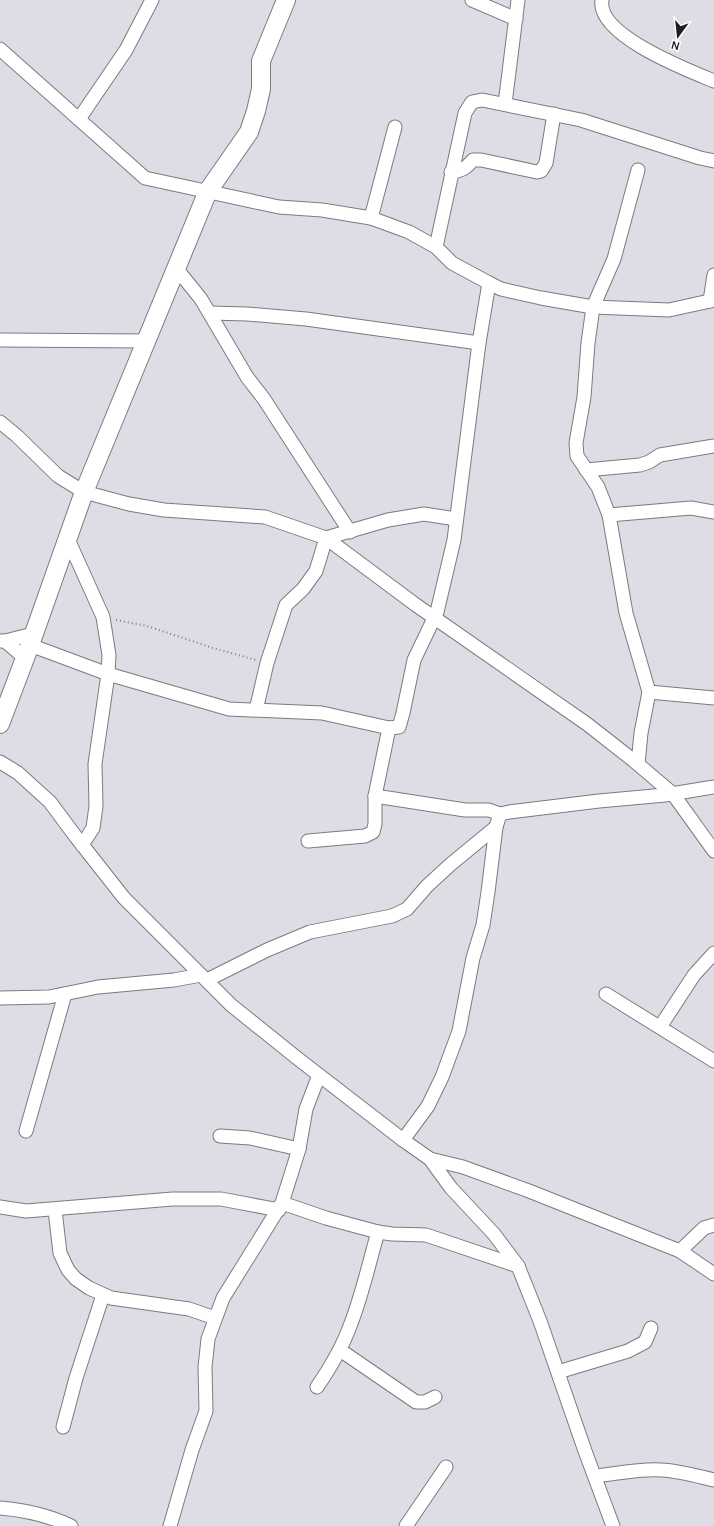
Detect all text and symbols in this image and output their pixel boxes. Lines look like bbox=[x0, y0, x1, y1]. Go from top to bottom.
north arrow bbox=[658, 16, 698, 56]
text: N bbox=[669, 38, 681, 54]

